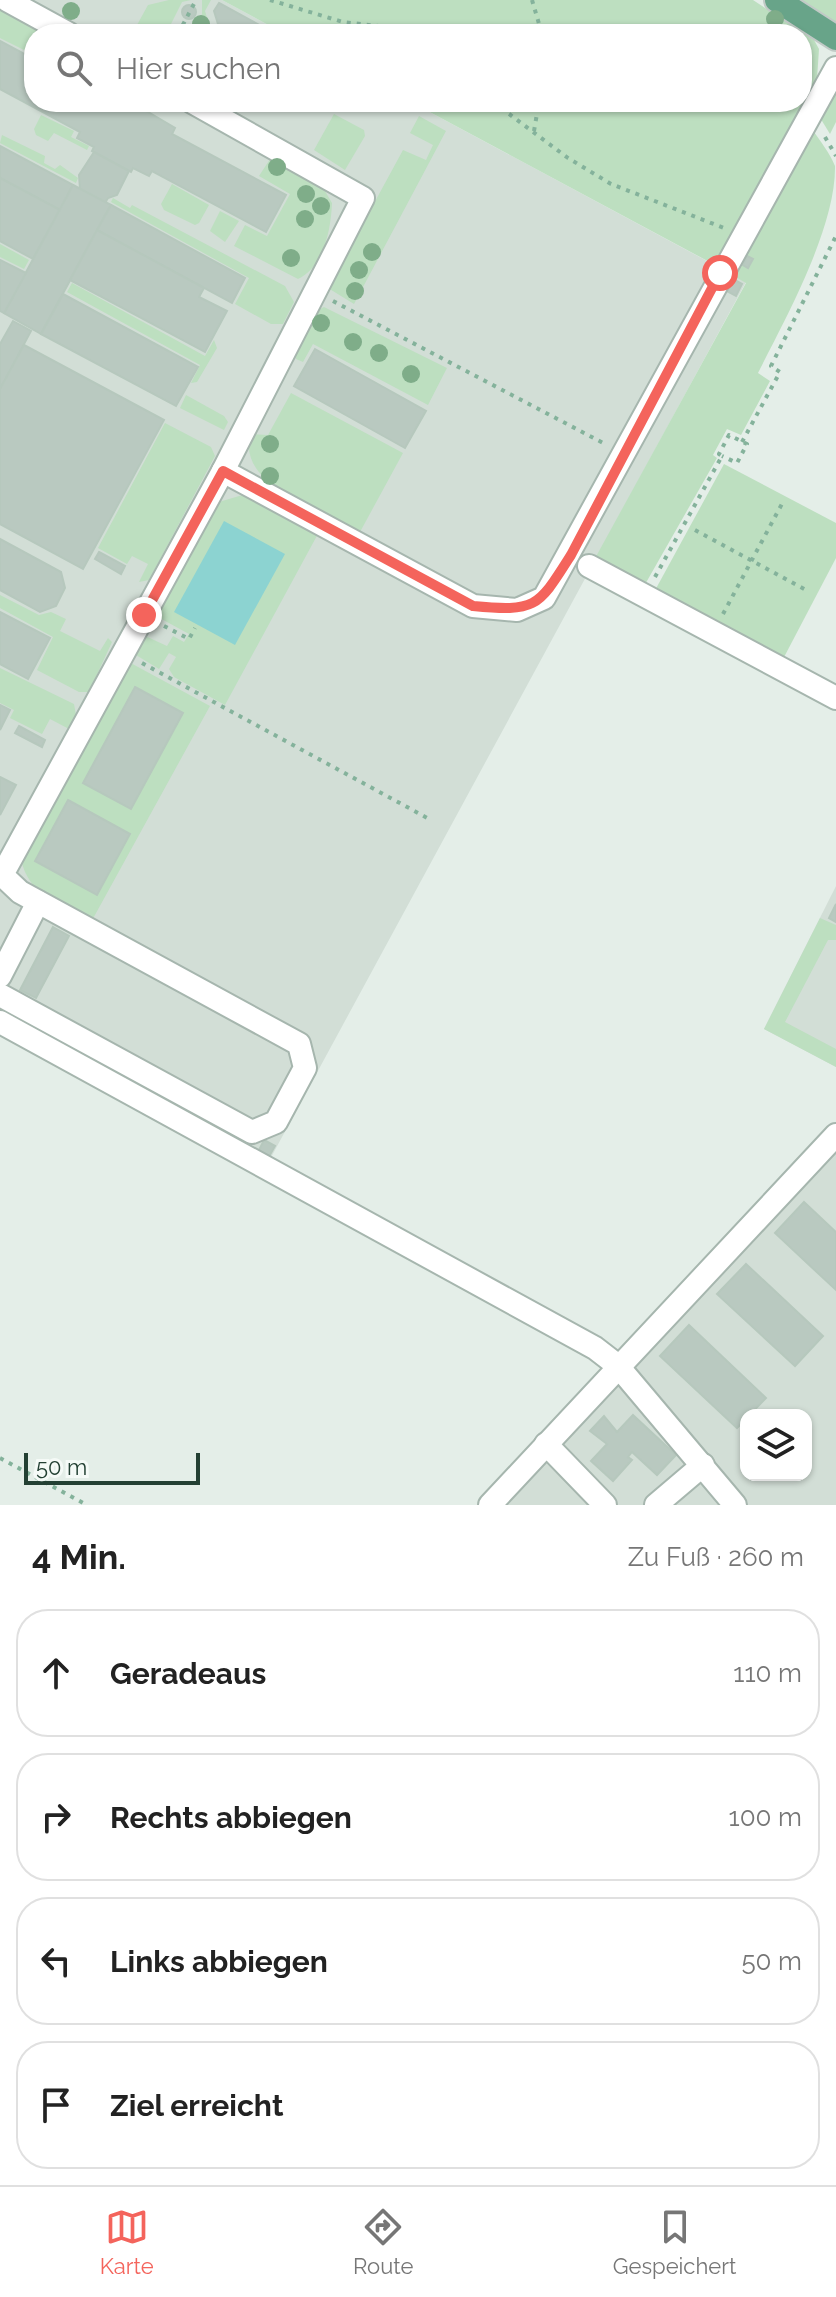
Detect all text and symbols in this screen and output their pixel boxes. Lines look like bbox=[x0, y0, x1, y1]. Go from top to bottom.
search box bbox=[24, 24, 812, 112]
icon: search bbox=[52, 46, 96, 90]
text: Hier suchen bbox=[116, 51, 281, 86]
route start bbox=[702, 255, 738, 291]
route end bbox=[126, 597, 162, 633]
map controls bbox=[740, 1409, 812, 1481]
button: layers bbox=[740, 1409, 812, 1481]
scale bar bbox=[24, 1449, 200, 1485]
text: 50 m bbox=[36, 1454, 87, 1480]
text: 4 Min. bbox=[32, 1537, 126, 1577]
text: Zu Fuß · 260 m bbox=[628, 1542, 804, 1572]
icon: ahead bbox=[34, 1651, 78, 1695]
text: Geradeaus bbox=[110, 1656, 266, 1691]
text: 110 m bbox=[733, 1658, 802, 1688]
icon: right bbox=[34, 1795, 78, 1839]
text: Rechts abbiegen bbox=[110, 1800, 352, 1835]
text: 100 m bbox=[729, 1802, 802, 1832]
icon: left bbox=[34, 1939, 78, 1983]
text: Links abbiegen bbox=[110, 1944, 328, 1979]
text: 50 m bbox=[741, 1946, 802, 1976]
icon: arrive bbox=[34, 2083, 78, 2127]
text: Ziel erreicht bbox=[110, 2088, 283, 2123]
tab: Karte bbox=[100, 2205, 154, 2279]
tab: Route bbox=[353, 2205, 413, 2279]
tab: Gespeichert bbox=[613, 2205, 736, 2279]

